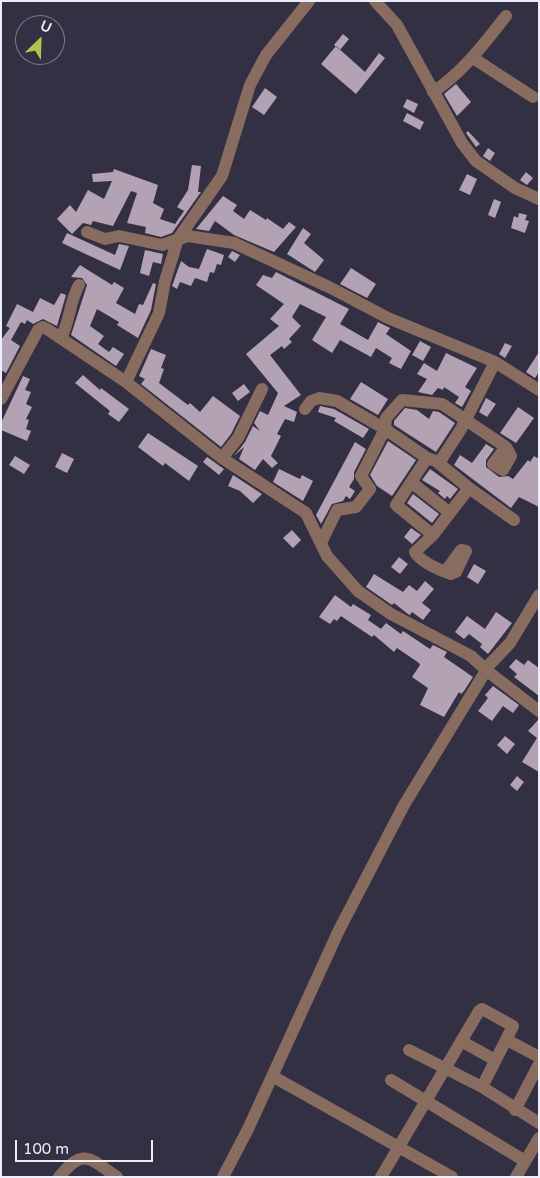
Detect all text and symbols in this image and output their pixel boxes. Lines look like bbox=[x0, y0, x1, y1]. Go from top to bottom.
north arrow bbox=[15, 15, 65, 65]
text: U bbox=[38, 17, 54, 37]
scale bar bbox=[18, 1130, 155, 1162]
text: 100 m bbox=[23, 1140, 69, 1158]

